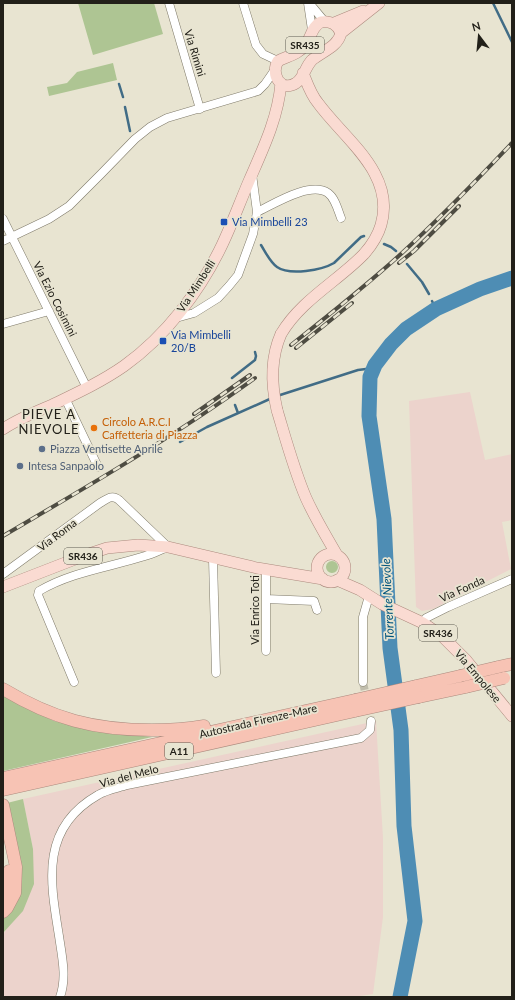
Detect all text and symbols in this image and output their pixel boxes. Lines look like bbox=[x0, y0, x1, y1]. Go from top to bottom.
north arrow bbox=[459, 16, 499, 56]
text: N bbox=[470, 18, 482, 33]
street label: Via Rimini bbox=[182, 28, 209, 78]
road number: SR435 bbox=[286, 37, 324, 53]
place label: Via Mimbelli 23 bbox=[232, 215, 308, 228]
marker: Via Mimbelli 23 bbox=[219, 217, 229, 227]
street label: Via Mimbelli bbox=[174, 257, 218, 314]
street label: Via Ezio Cosimini bbox=[31, 259, 80, 339]
place label: Via Mimbelli 20/B bbox=[171, 328, 231, 354]
marker: Via Mimbelli 20/B bbox=[158, 336, 168, 346]
district label: PIEVE A NIEVOLE bbox=[18, 406, 80, 437]
place label: Circolo A.R.C.I Caffetteria di Piazza bbox=[102, 415, 198, 441]
marker: Circolo A.R.C.I Caffetteria di Piazza bbox=[89, 423, 99, 433]
place label: Piazza Ventisette Aprile bbox=[50, 442, 163, 455]
marker: Piazza Ventisette Aprile bbox=[37, 444, 47, 454]
place label: Intesa Sanpaolo bbox=[28, 459, 104, 472]
marker: Intesa Sanpaolo bbox=[15, 461, 25, 471]
street label: Via Roma bbox=[35, 516, 79, 554]
road number: SR436 bbox=[64, 548, 102, 564]
water label: Torrente Nievole bbox=[378, 558, 397, 640]
street label: Via Fonda bbox=[437, 573, 486, 604]
street label: Via Enrico Toti bbox=[248, 575, 261, 645]
road number: SR436 bbox=[419, 625, 457, 641]
street label: Via Empolese bbox=[453, 647, 504, 705]
street label: Autostrada Firenze-Mare bbox=[198, 701, 318, 740]
road number: A11 bbox=[165, 743, 193, 759]
street label: Via del Melo bbox=[98, 761, 160, 790]

